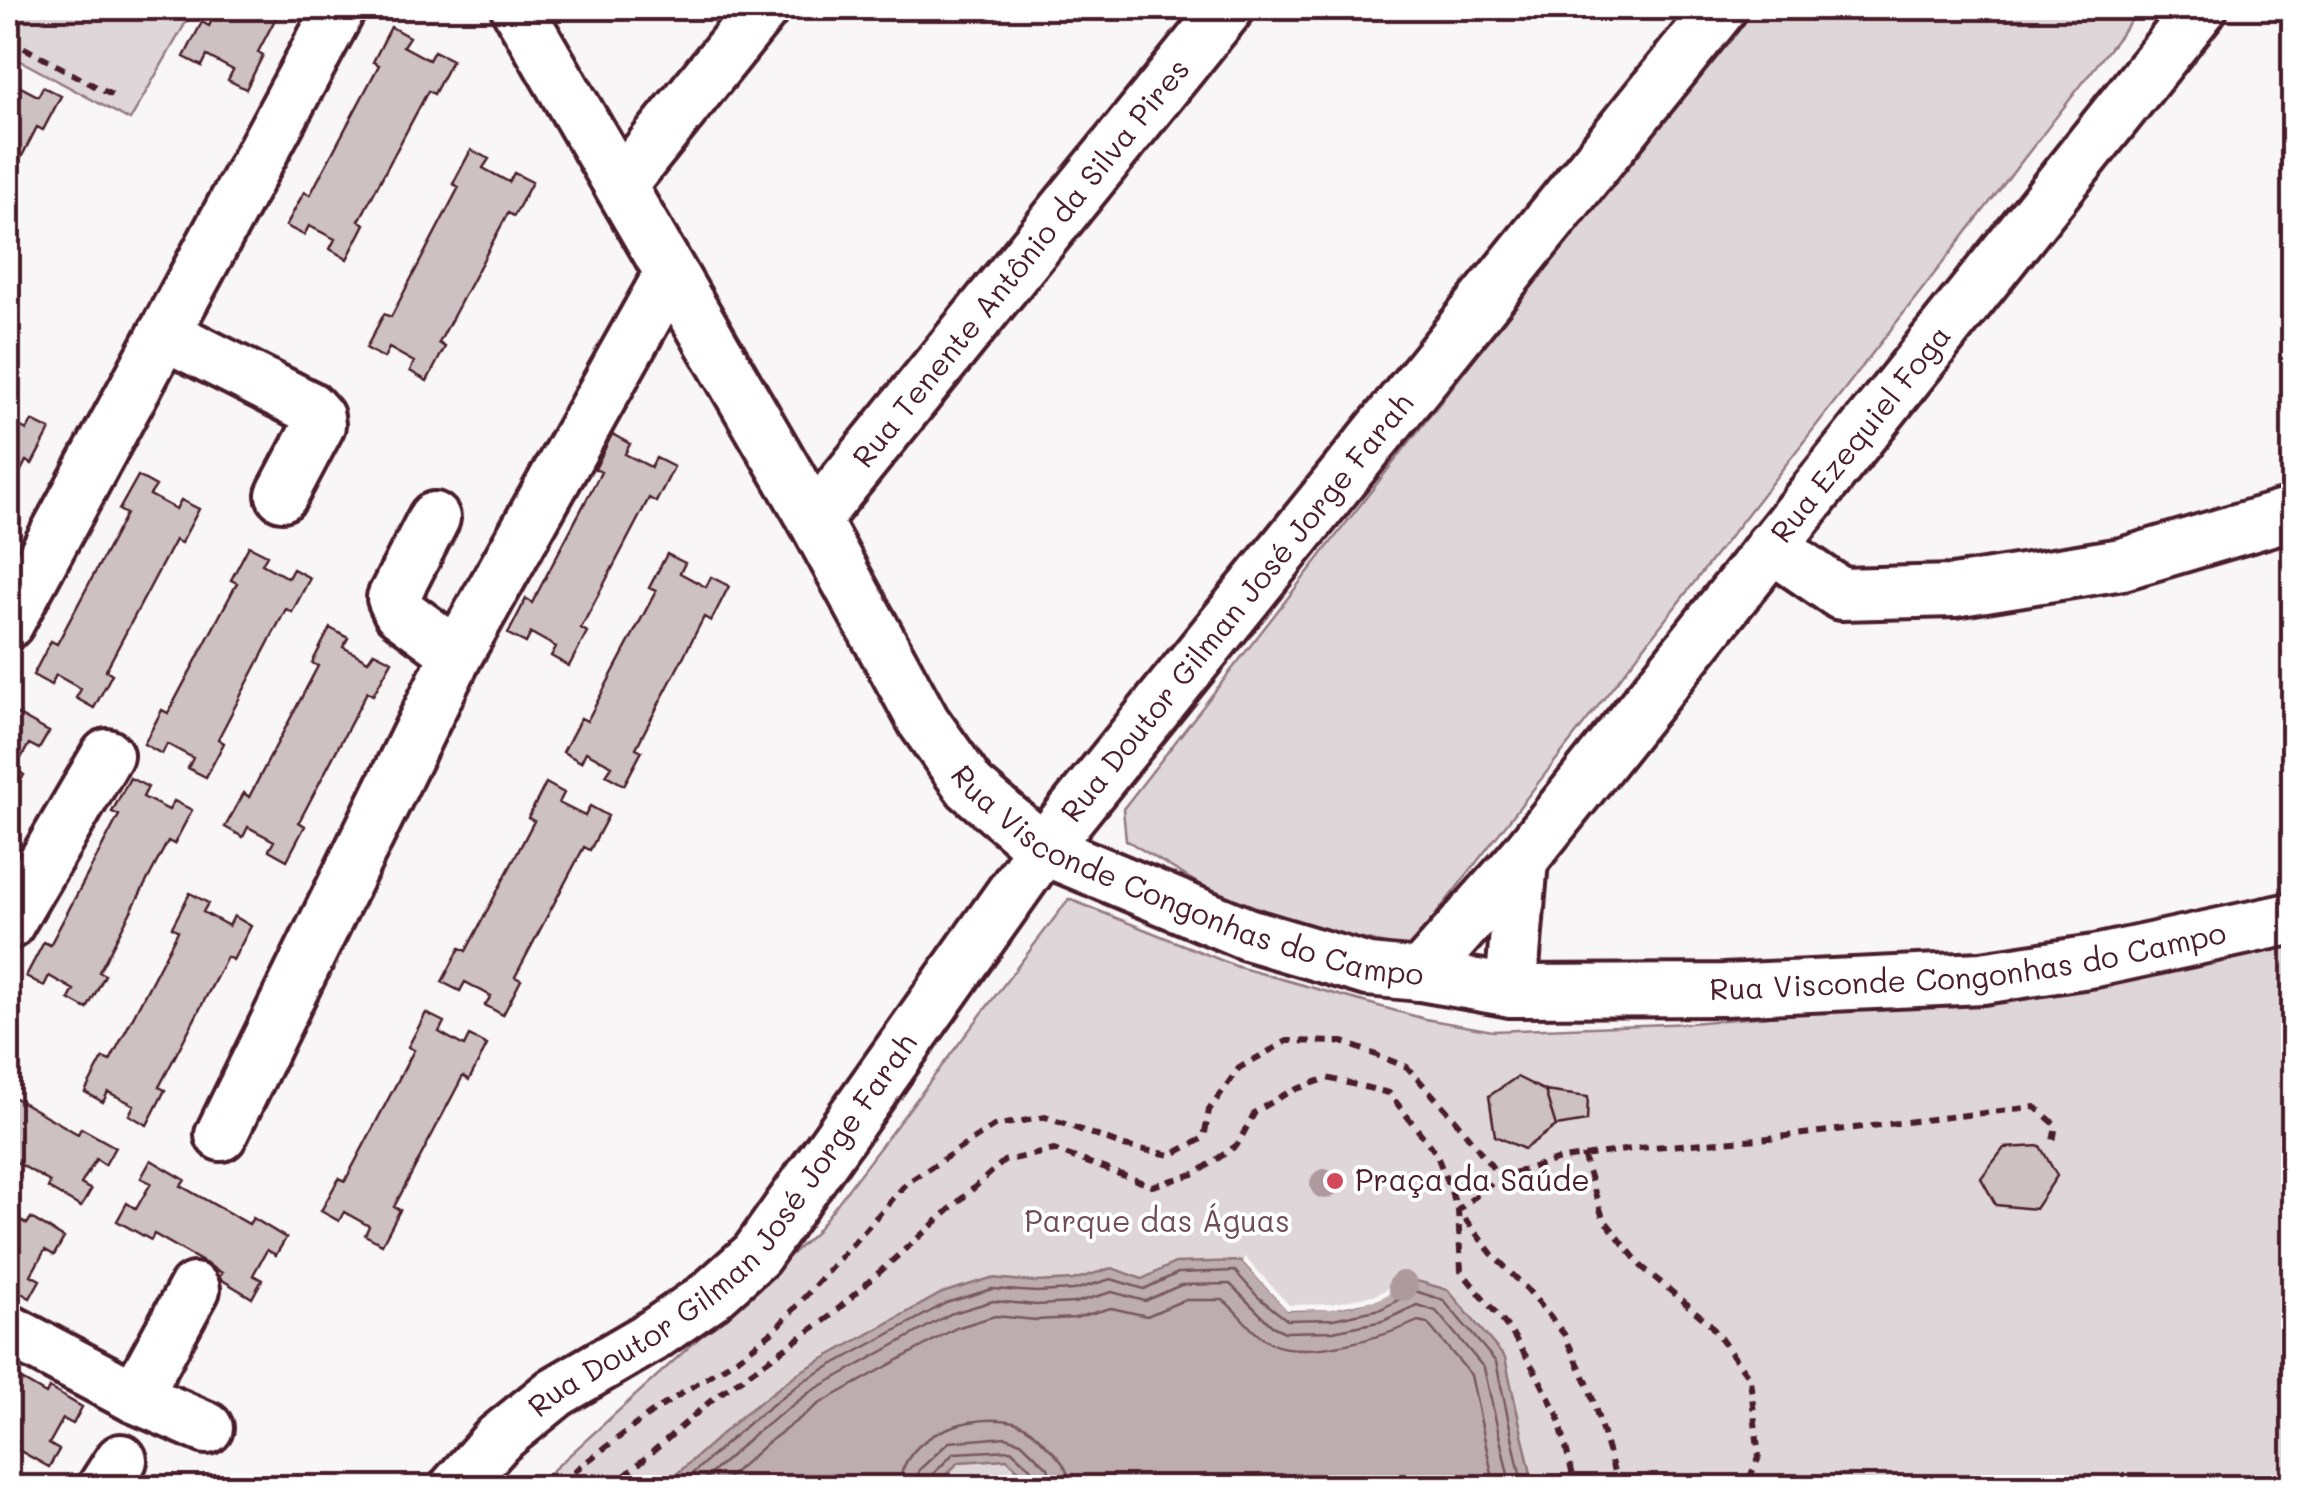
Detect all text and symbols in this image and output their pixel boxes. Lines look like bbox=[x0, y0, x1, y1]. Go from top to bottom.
street label: Rua Tenente Antônio da Silva Pires bbox=[842, 49, 1197, 475]
street label: Rua Ezequiel Foga bbox=[1761, 316, 1959, 550]
street label: Rua Doutor Gilman José Jorge Farah bbox=[1051, 384, 1421, 830]
street label: Rua Visconde Congonhas do Campo bbox=[943, 756, 1426, 993]
street label: Rua Visconde Congonhas do Campo bbox=[1709, 911, 2229, 1008]
street label: Rua Doutor Gilman José Jorge Farah bbox=[519, 1024, 925, 1425]
place label: Praça da Saúde bbox=[1355, 1159, 1590, 1199]
marker: Praça da Saúde bbox=[1324, 1170, 1346, 1192]
park label: Parque das Águas bbox=[1024, 1200, 1290, 1240]

